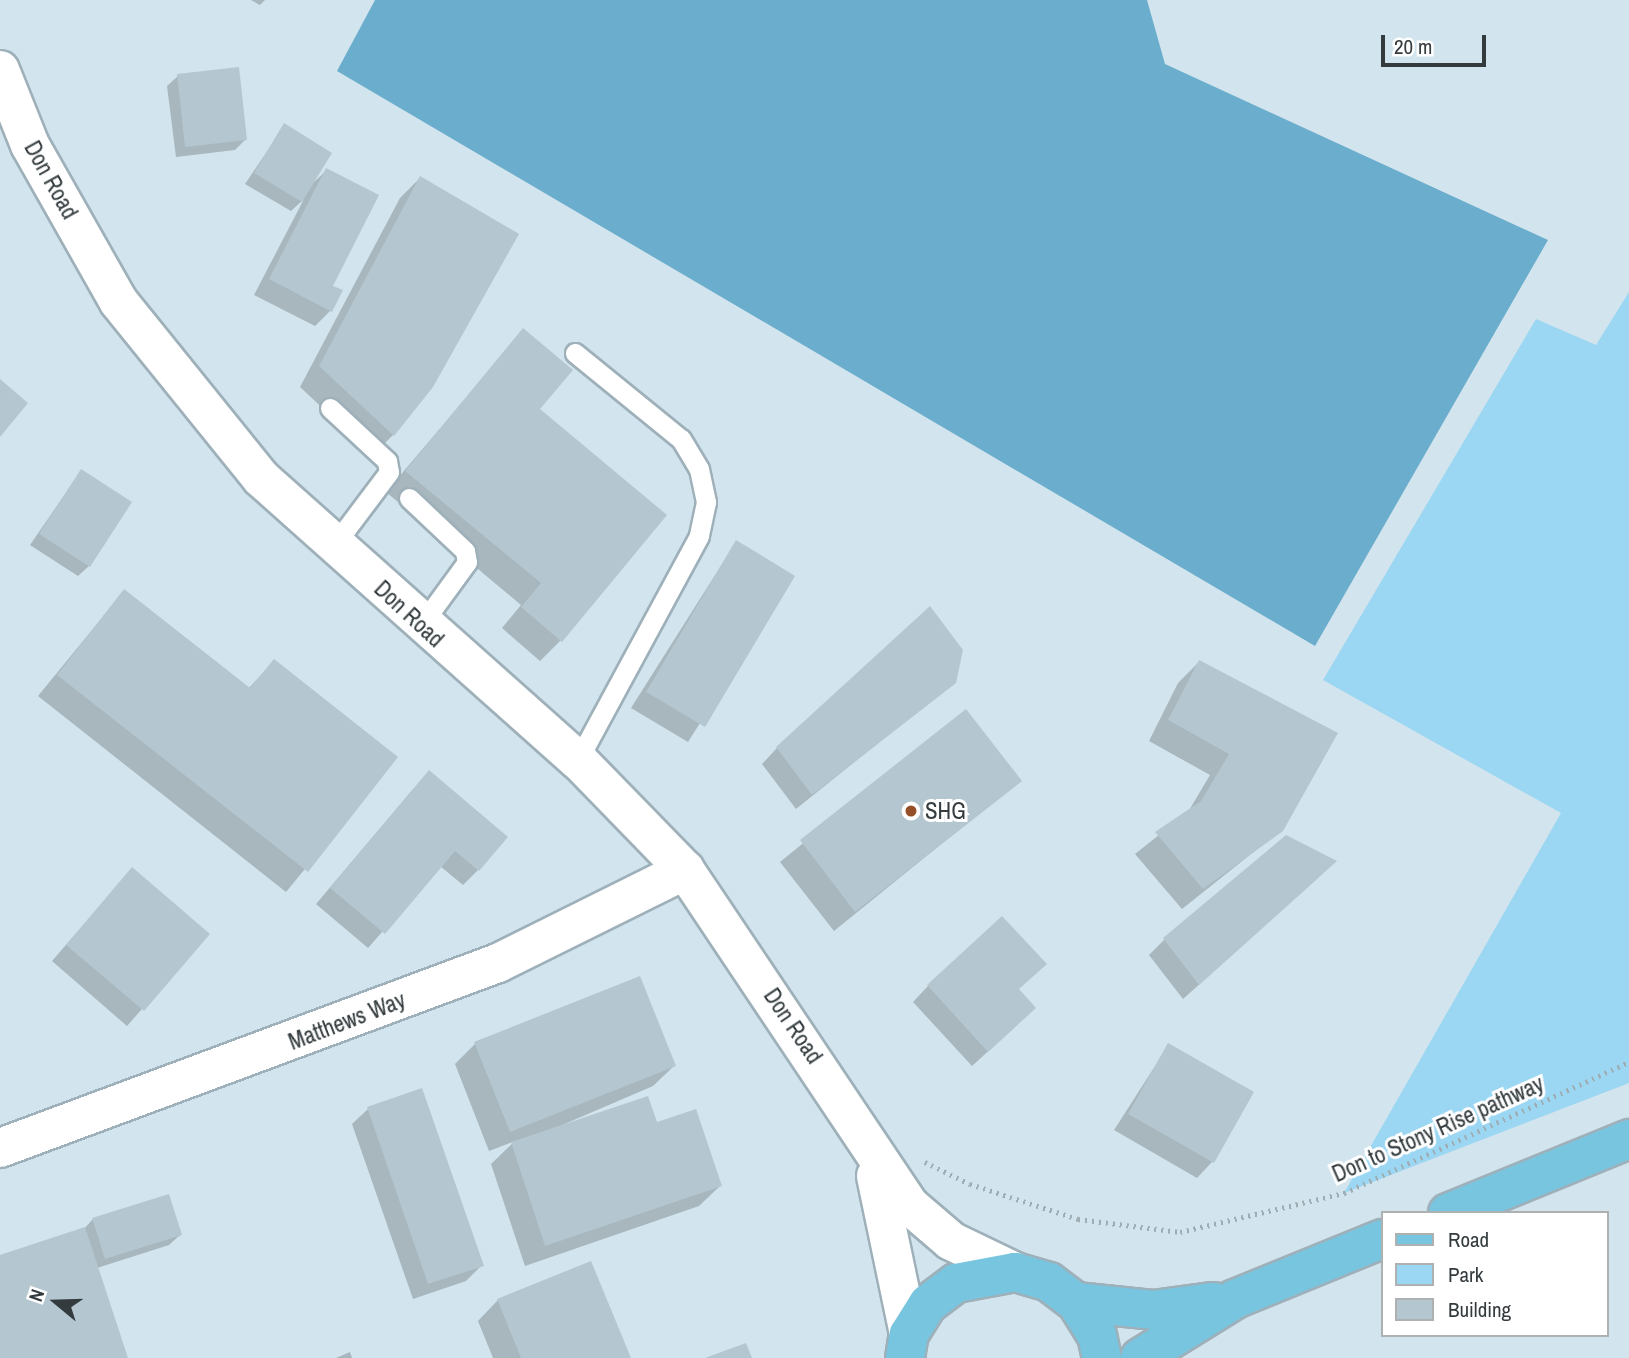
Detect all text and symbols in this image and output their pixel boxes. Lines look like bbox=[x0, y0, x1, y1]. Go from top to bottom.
scale bar bbox=[1384, 21, 1489, 65]
text: 20 m bbox=[1394, 32, 1432, 61]
street label: Don Road bbox=[18, 136, 84, 224]
street label: Don Road bbox=[369, 575, 449, 653]
place label: SHG bbox=[925, 797, 966, 825]
marker: SHG bbox=[903, 803, 919, 819]
street label: Don Road bbox=[758, 983, 828, 1069]
street label: Matthews Way bbox=[285, 986, 409, 1056]
street label: Don to Stony Rise pathway bbox=[1328, 1070, 1548, 1188]
legend bbox=[1380, 1211, 1608, 1337]
text: Road bbox=[1448, 1225, 1489, 1254]
text: Park bbox=[1448, 1260, 1483, 1289]
north arrow bbox=[21, 1267, 91, 1337]
text: N bbox=[22, 1286, 50, 1305]
text: Building bbox=[1448, 1295, 1511, 1324]

